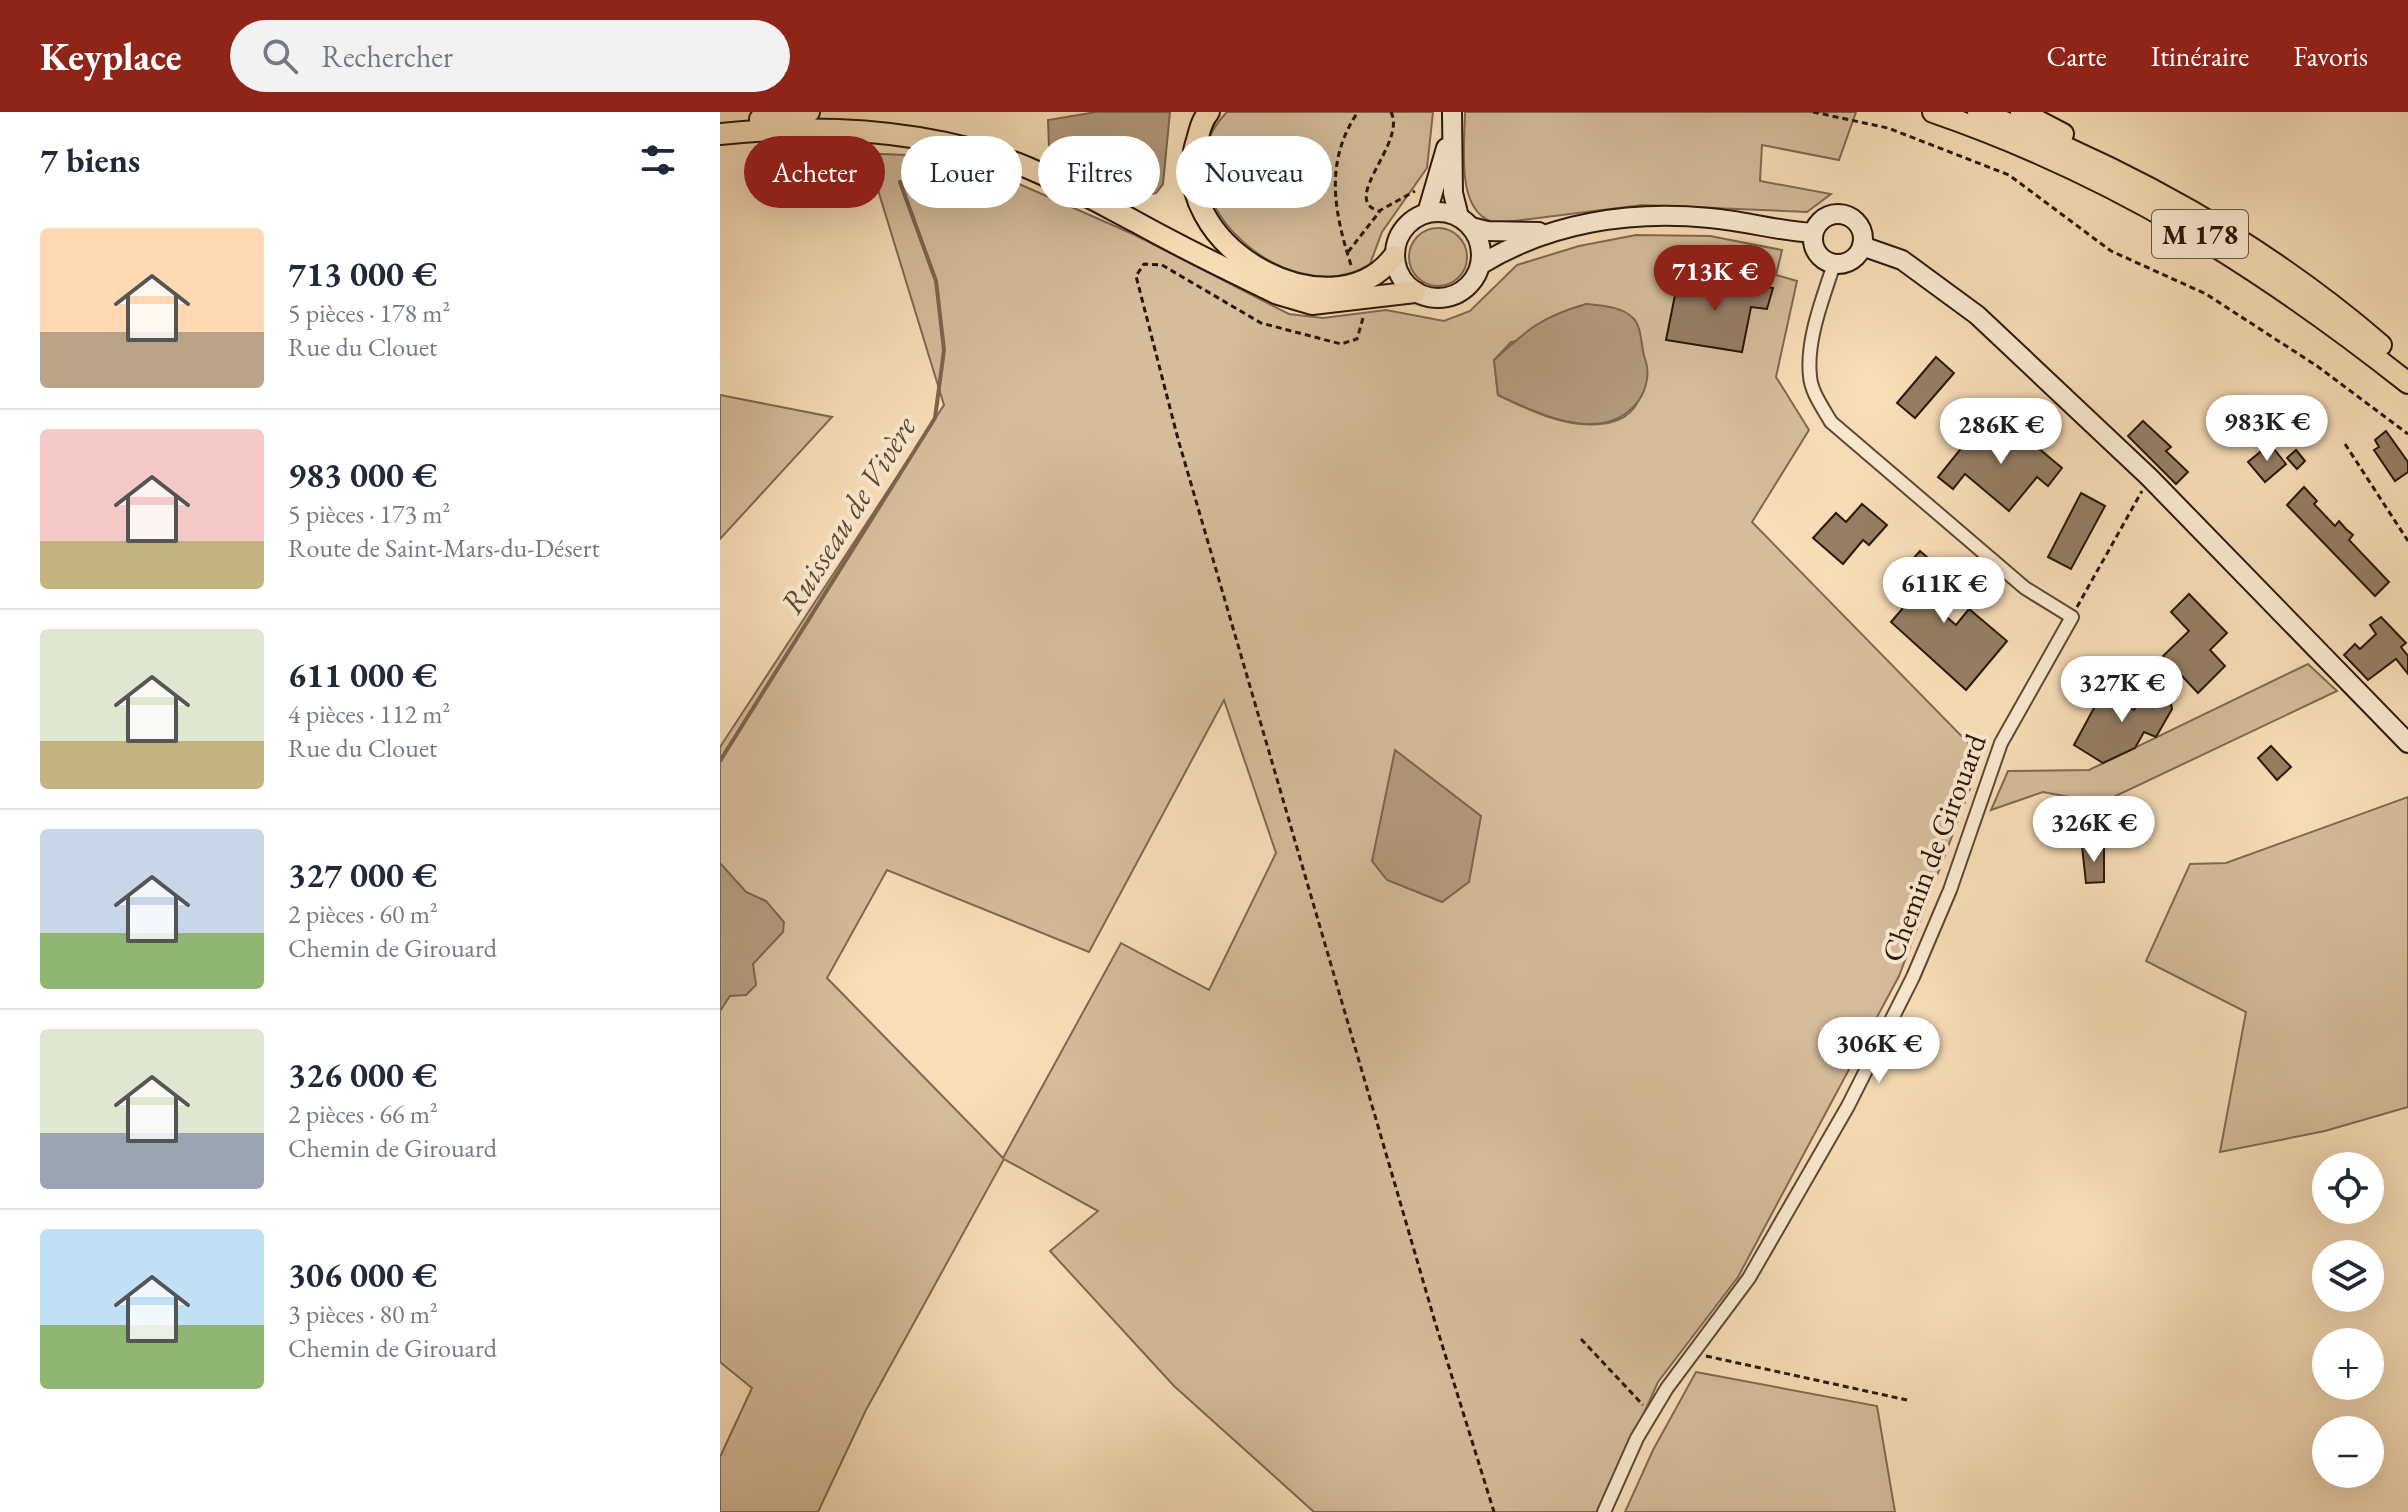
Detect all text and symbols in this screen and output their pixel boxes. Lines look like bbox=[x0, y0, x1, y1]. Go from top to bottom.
search box bbox=[230, 20, 790, 92]
text: Keyplace bbox=[40, 32, 182, 81]
icon: search bbox=[258, 34, 302, 78]
text: Rechercher bbox=[322, 37, 453, 76]
text: Carte bbox=[2047, 38, 2107, 74]
text: Itinéraire bbox=[2151, 38, 2249, 74]
text: Favoris bbox=[2293, 38, 2368, 74]
chip: Acheter bbox=[744, 136, 885, 208]
chip: Louer bbox=[901, 136, 1022, 208]
chip: Filtres bbox=[1038, 136, 1160, 208]
chip: Nouveau bbox=[1176, 136, 1332, 208]
text: 7 biens bbox=[40, 138, 140, 182]
icon: filters bbox=[636, 138, 680, 182]
road number: M 178 bbox=[2152, 210, 2248, 258]
pin: 713K € bbox=[1650, 245, 1780, 313]
text: 713 000 € bbox=[288, 252, 437, 296]
text: 713K € bbox=[1672, 254, 1758, 288]
icon: home bbox=[104, 260, 200, 356]
text: 5 pièces · 178 m² bbox=[288, 296, 450, 330]
text: Rue du Clouet bbox=[288, 330, 437, 364]
pin: 983K € bbox=[2202, 395, 2332, 463]
pin: 286K € bbox=[1936, 398, 2066, 466]
text: 983K € bbox=[2224, 404, 2310, 438]
water label: Ruisseau de Vivère bbox=[770, 407, 926, 622]
text: 286K € bbox=[1958, 407, 2044, 441]
text: 983 000 € bbox=[288, 453, 437, 497]
icon: home bbox=[104, 461, 200, 557]
text: 5 pièces · 173 m² bbox=[288, 497, 450, 531]
text: Route de Saint-Mars-du-Désert bbox=[288, 531, 600, 565]
pin: 611K € bbox=[1879, 557, 2009, 625]
text: 611K € bbox=[1901, 566, 1987, 600]
text: 611 000 € bbox=[288, 653, 437, 697]
pin: 327K € bbox=[2057, 656, 2187, 724]
icon: home bbox=[104, 661, 200, 757]
text: 327K € bbox=[2079, 665, 2165, 699]
text: 4 pièces · 112 m² bbox=[288, 697, 450, 731]
street label: Chemin de Girouard bbox=[1872, 728, 1995, 967]
text: Rue du Clouet bbox=[288, 731, 437, 765]
pin: 326K € bbox=[2029, 796, 2159, 864]
text: 326K € bbox=[2051, 805, 2137, 839]
text: 327 000 € bbox=[288, 853, 437, 897]
icon: home bbox=[104, 861, 200, 957]
text: 2 pièces · 60 m² bbox=[288, 897, 438, 931]
text: Chemin de Girouard bbox=[288, 931, 497, 965]
pin: 306K € bbox=[1814, 1017, 1944, 1085]
text: 306K € bbox=[1836, 1026, 1922, 1060]
text: 326 000 € bbox=[288, 1053, 437, 1097]
icon: home bbox=[104, 1061, 200, 1157]
text: 2 pièces · 66 m² bbox=[288, 1097, 438, 1131]
text: Chemin de Girouard bbox=[288, 1131, 497, 1165]
map controls bbox=[2312, 1152, 2384, 1488]
button: locate bbox=[2312, 1152, 2384, 1224]
button: layers bbox=[2312, 1240, 2384, 1312]
text: 306 000 € bbox=[288, 1253, 437, 1297]
icon: home bbox=[104, 1261, 200, 1357]
text: 3 pièces · 80 m² bbox=[288, 1297, 438, 1331]
button: + bbox=[2312, 1328, 2384, 1400]
text: Chemin de Girouard bbox=[288, 1331, 497, 1365]
button: − bbox=[2312, 1416, 2384, 1488]

